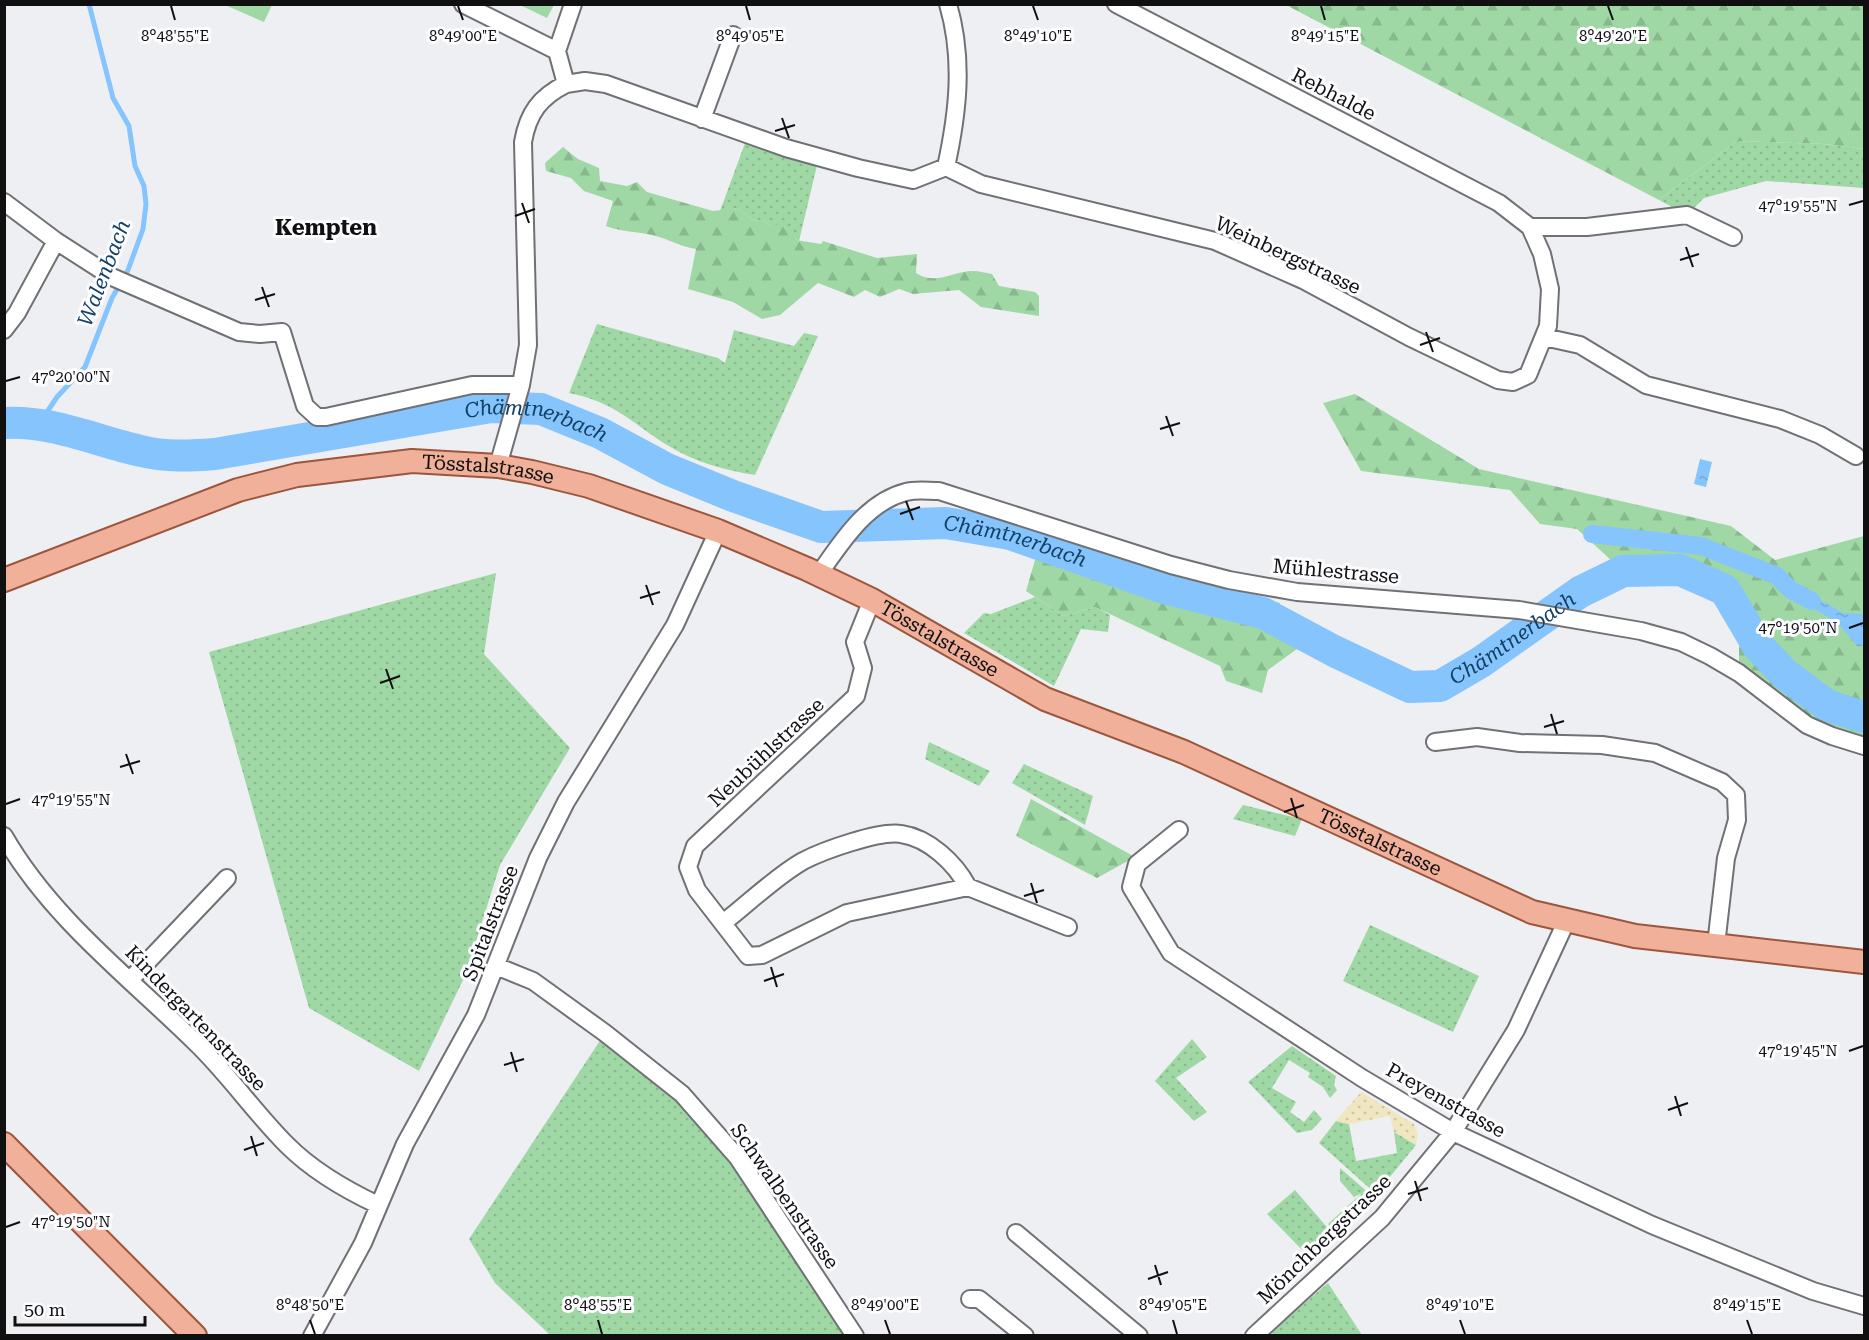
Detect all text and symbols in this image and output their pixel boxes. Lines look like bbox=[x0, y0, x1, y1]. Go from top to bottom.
text: 8°48'55"E bbox=[141, 27, 209, 45]
text: 8°49'00"E bbox=[429, 27, 497, 45]
text: 8°49'05"E bbox=[716, 27, 784, 45]
text: 8°49'10"E bbox=[1004, 27, 1072, 45]
text: 8°49'15"E bbox=[1291, 27, 1359, 45]
text: 8°49'20"E bbox=[1579, 27, 1647, 45]
street label: Rebhalde bbox=[1288, 63, 1380, 125]
text: 47°19'55"N bbox=[1758, 197, 1838, 215]
street label: Weinbergstrasse bbox=[1211, 211, 1365, 299]
district label: Kempten bbox=[275, 215, 377, 240]
water label: Walenbach bbox=[73, 216, 135, 330]
text: 47°20'00"N bbox=[31, 368, 111, 386]
water label: Chämtnerbach bbox=[463, 395, 612, 447]
street label: Tösstalstrasse bbox=[421, 450, 557, 489]
water label: Chämtnerbach bbox=[942, 511, 1090, 572]
street label: Mühlestrasse bbox=[1272, 554, 1400, 588]
water label: Chämtnerbach bbox=[1445, 587, 1580, 690]
street label: Tösstalstrasse bbox=[876, 595, 1003, 682]
text: 47°19'50"N bbox=[1758, 619, 1838, 637]
street label: Neubühlstrasse bbox=[703, 692, 829, 812]
text: 47°19'55"N bbox=[31, 791, 111, 809]
street label: Tösstalstrasse bbox=[1314, 803, 1446, 881]
street label: Spitalstrasse bbox=[457, 862, 523, 984]
street label: Kindergartenstrasse bbox=[120, 940, 272, 1096]
text: 47°19'45"N bbox=[1758, 1042, 1838, 1060]
street label: Preyenstrasse bbox=[1382, 1057, 1510, 1143]
street label: Schwalbenstrasse bbox=[726, 1119, 844, 1273]
street label: Mönchbergstrasse bbox=[1252, 1169, 1396, 1309]
text: 47°19'50"N bbox=[31, 1213, 111, 1231]
scale bar bbox=[15, 1289, 146, 1327]
text: 8°48'50"E bbox=[276, 1296, 344, 1314]
text: 8°48'55"E bbox=[564, 1296, 632, 1314]
text: 8°49'00"E bbox=[851, 1296, 919, 1314]
text: 8°49'05"E bbox=[1139, 1296, 1207, 1314]
text: 8°49'10"E bbox=[1426, 1296, 1494, 1314]
text: 8°49'15"E bbox=[1713, 1296, 1781, 1314]
text: 50 m bbox=[24, 1299, 65, 1320]

